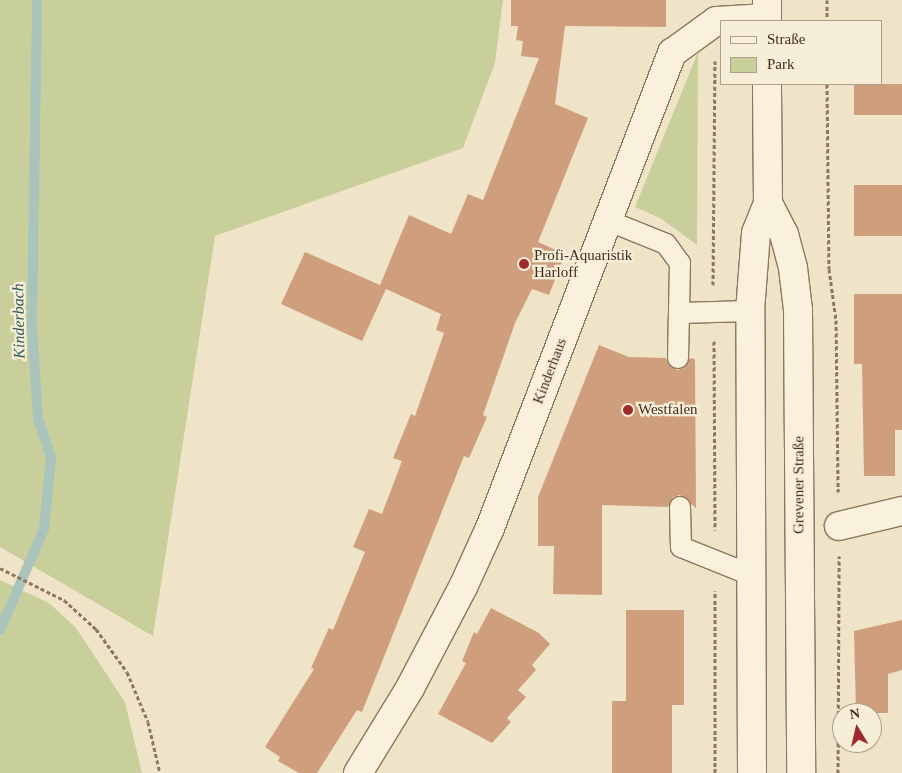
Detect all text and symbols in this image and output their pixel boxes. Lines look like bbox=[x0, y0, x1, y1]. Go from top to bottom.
legend bbox=[720, 20, 882, 85]
text: Straße bbox=[767, 31, 805, 47]
text: Park bbox=[767, 56, 795, 72]
place label: Profi-Aquaristik Harloff bbox=[534, 246, 632, 281]
marker: Profi-Aquaristik Harloff bbox=[518, 258, 530, 270]
water label: Kinderbach bbox=[9, 283, 29, 359]
street label: Kinderhaus bbox=[529, 335, 571, 407]
place label: Westfalen bbox=[638, 401, 698, 419]
marker: Westfalen bbox=[622, 404, 634, 416]
street label: Grevener Straße bbox=[790, 436, 808, 534]
north arrow bbox=[832, 703, 882, 753]
text: N bbox=[849, 705, 861, 722]

